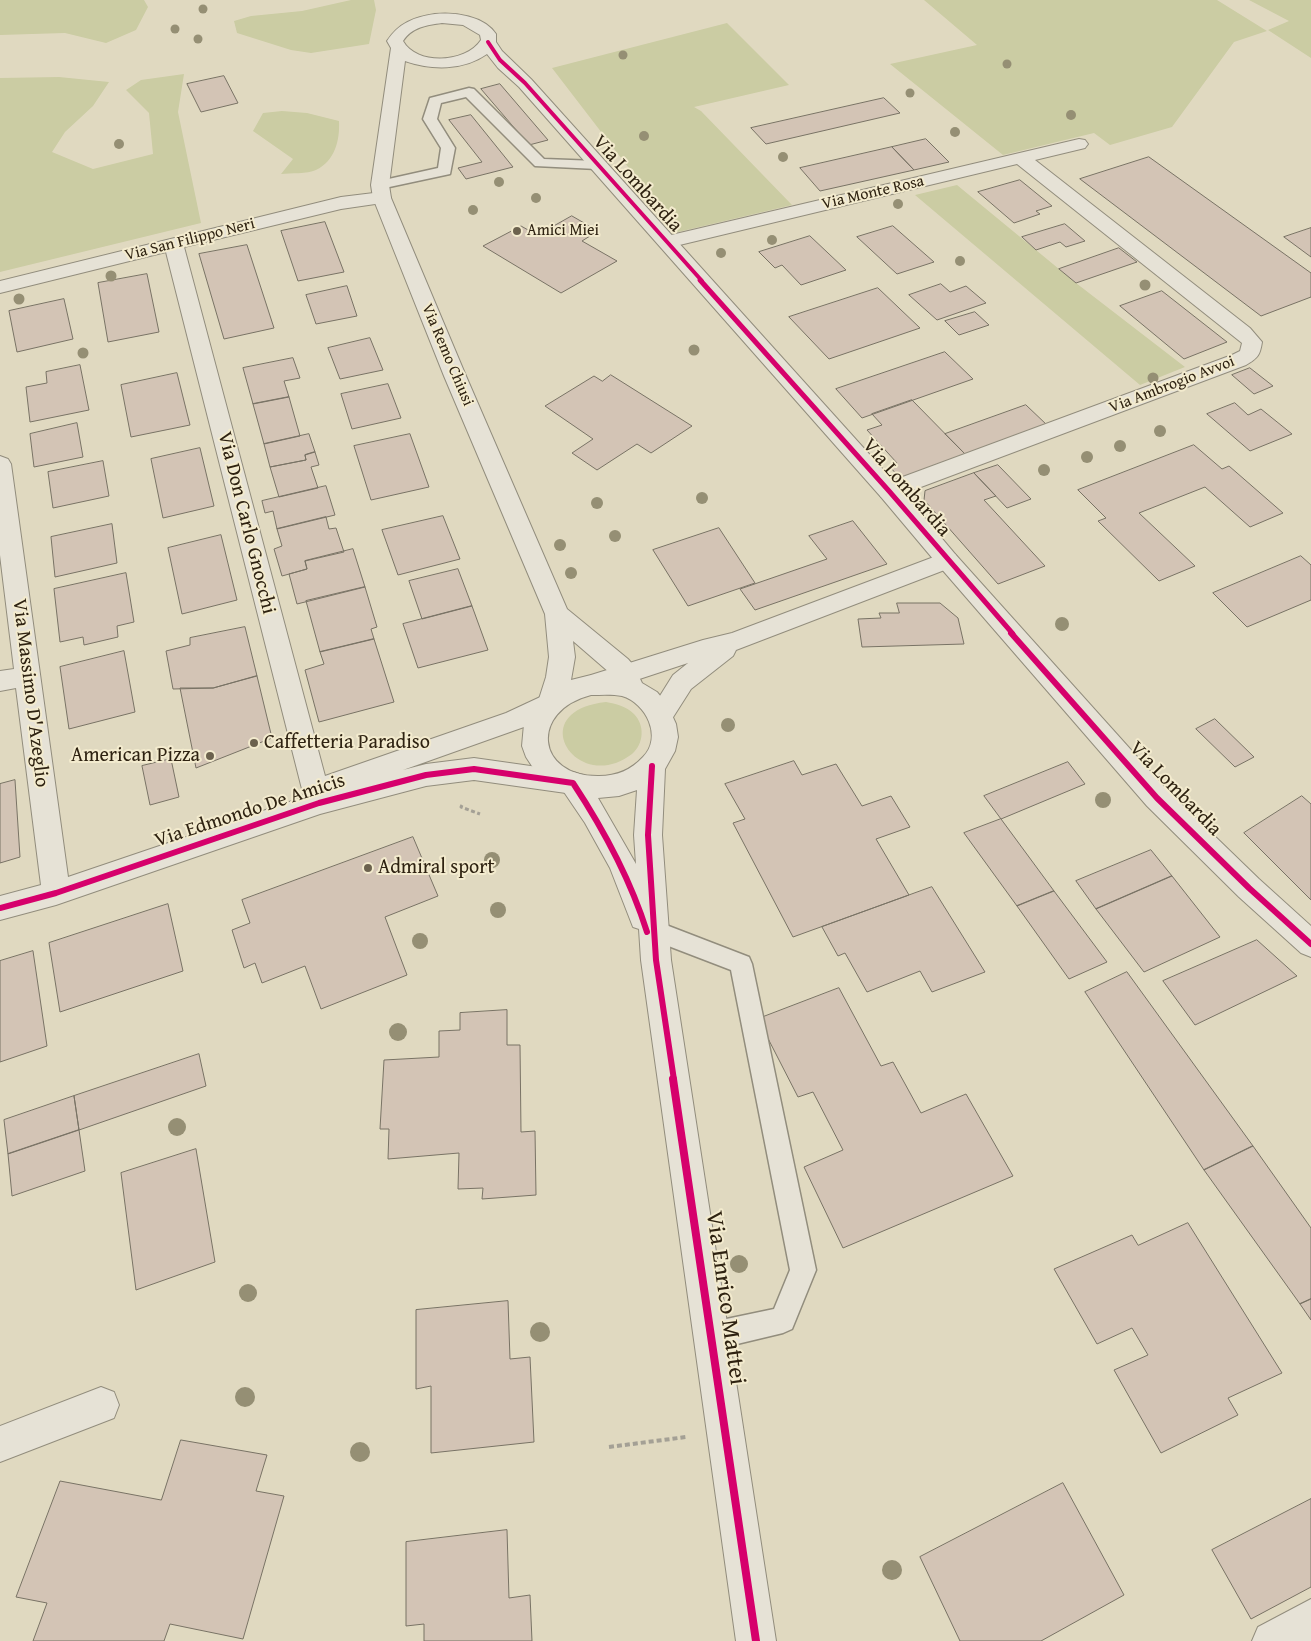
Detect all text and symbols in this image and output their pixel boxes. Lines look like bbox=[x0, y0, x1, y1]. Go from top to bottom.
street label: Via Lombardia bbox=[587, 130, 687, 238]
street label: Via Monte Rosa bbox=[820, 172, 926, 214]
street label: Via San Filippo Neri bbox=[123, 215, 257, 265]
place label: Amici Miei bbox=[527, 221, 599, 241]
marker: Amici Miei bbox=[511, 225, 523, 237]
street label: Via Remo Chiusi bbox=[417, 301, 477, 409]
street label: Via Ambrogio Avvoi bbox=[1106, 352, 1238, 418]
street label: Via Don Carlo Gnocchi bbox=[212, 429, 280, 617]
street label: Via Lombardia bbox=[857, 434, 955, 542]
street label: Via Massimo D'Azeglio bbox=[7, 597, 53, 789]
place label: Caffetteria Paradiso bbox=[264, 731, 430, 755]
marker: Caffetteria Paradiso bbox=[248, 737, 260, 749]
street label: Via Lombardia bbox=[1124, 737, 1226, 841]
place label: American Pizza bbox=[71, 744, 200, 768]
marker: American Pizza bbox=[204, 750, 216, 762]
street label: Via Edmondo De Amicis bbox=[152, 769, 348, 853]
place label: Admiral sport bbox=[378, 856, 495, 880]
marker: Admiral sport bbox=[362, 862, 374, 874]
street label: Via Enrico Mattei bbox=[699, 1209, 751, 1387]

